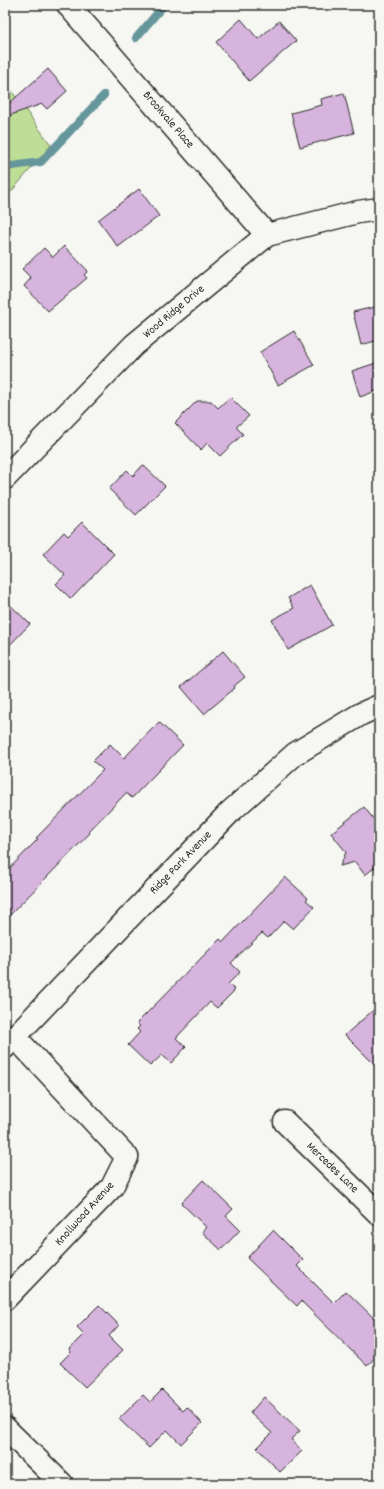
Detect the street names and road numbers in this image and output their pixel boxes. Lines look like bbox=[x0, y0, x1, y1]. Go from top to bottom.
street label: Brookvale Place bbox=[138, 88, 198, 152]
street label: Wood Ridge Drive bbox=[139, 281, 209, 343]
street label: Ridge Park Avenue bbox=[146, 827, 216, 899]
street label: Mercedes Lane bbox=[302, 1139, 362, 1197]
street label: Knollwood Avenue bbox=[51, 1178, 119, 1250]

